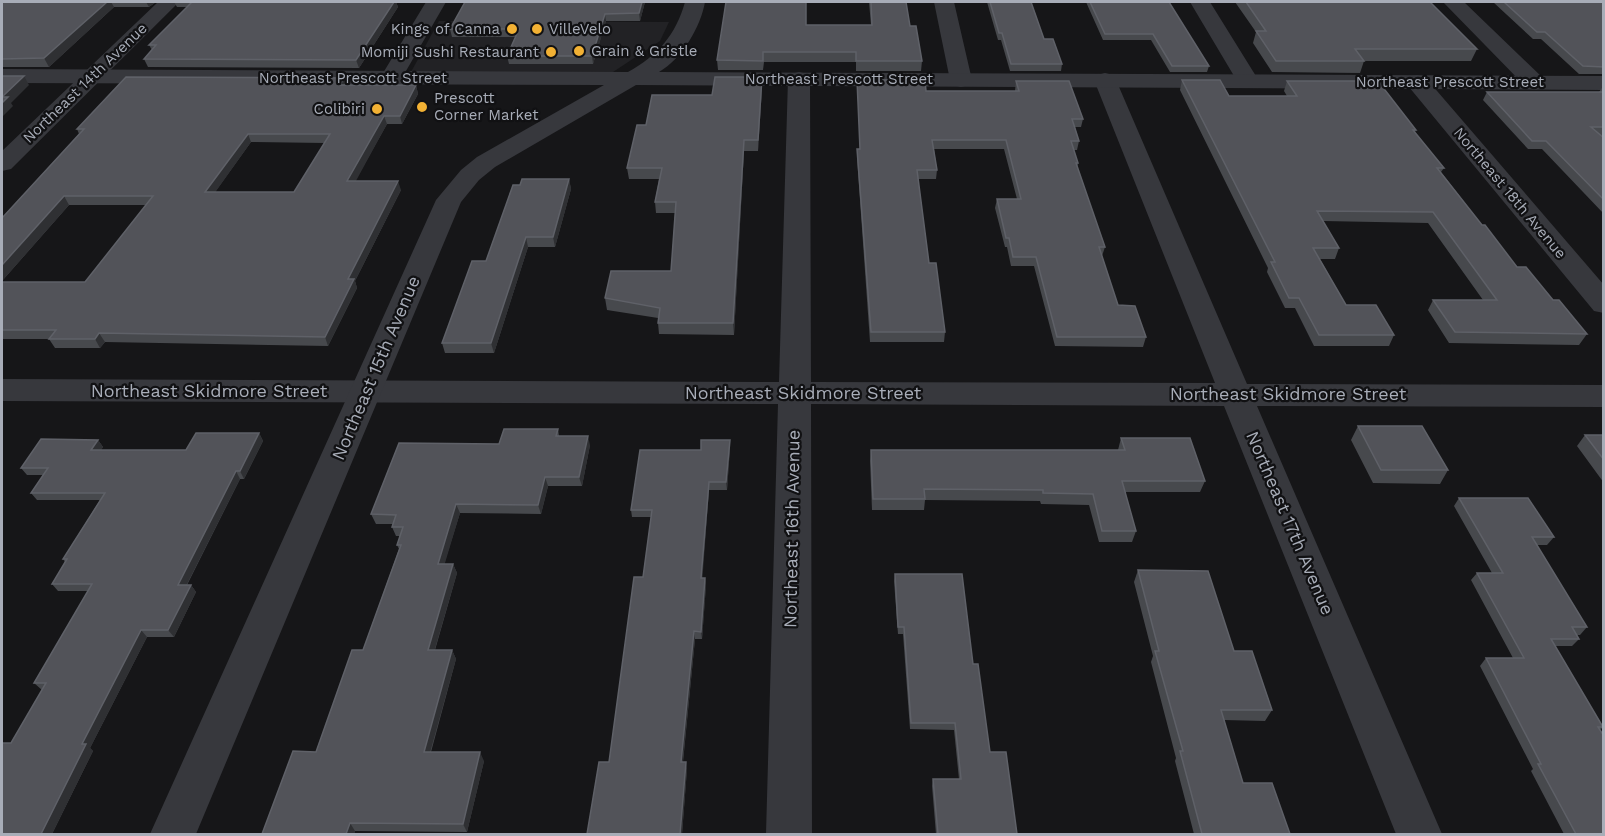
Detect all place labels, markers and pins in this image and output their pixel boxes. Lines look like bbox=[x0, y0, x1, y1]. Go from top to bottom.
place label: Kings of Canna bbox=[391, 20, 501, 38]
place label: VilleVelo bbox=[549, 20, 611, 38]
marker: Kings of Canna bbox=[505, 22, 519, 36]
marker: VilleVelo bbox=[530, 22, 544, 36]
place label: Grain & Gristle bbox=[591, 42, 698, 60]
place label: Momiji Sushi Restaurant bbox=[361, 43, 540, 61]
marker: Grain & Gristle bbox=[572, 44, 586, 58]
marker: Momiji Sushi Restaurant bbox=[544, 45, 558, 59]
place label: Prescott Corner Market bbox=[434, 89, 539, 124]
place label: Colibiri bbox=[314, 100, 365, 118]
marker: Prescott Corner Market bbox=[415, 100, 429, 114]
marker: Colibiri bbox=[370, 102, 384, 116]

